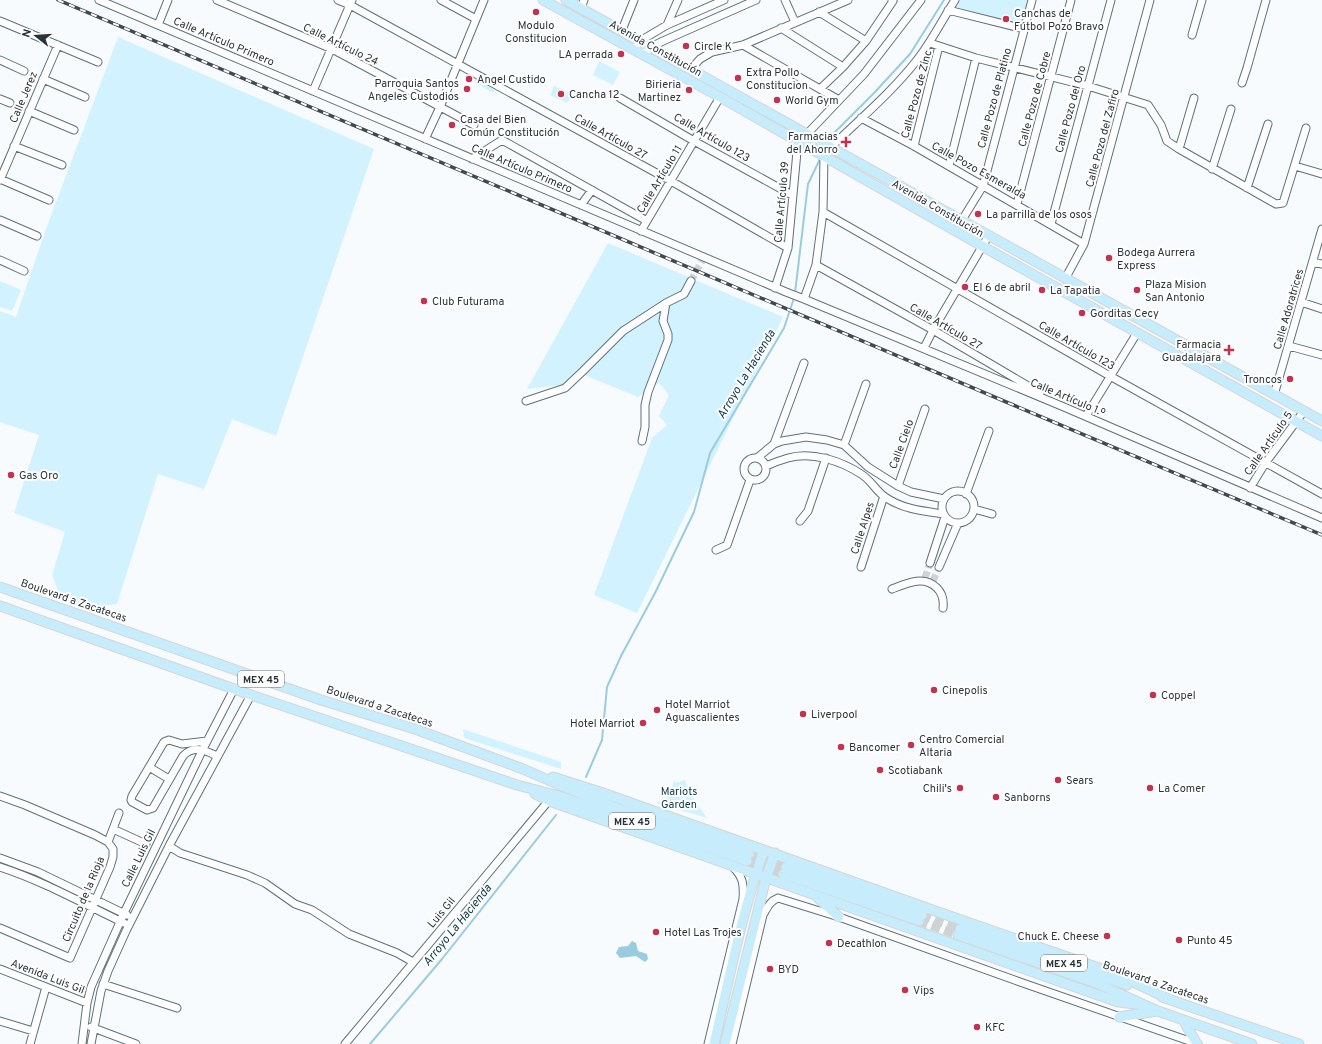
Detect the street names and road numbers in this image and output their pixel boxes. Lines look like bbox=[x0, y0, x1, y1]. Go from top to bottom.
street label: Calle Artículo Primero bbox=[171, 14, 276, 70]
street label: Avenida Constitución bbox=[607, 18, 704, 80]
street label: Calle Artículo 24 bbox=[301, 21, 381, 69]
street label: Calle Pozo de Platino bbox=[975, 46, 1015, 150]
street label: Calle Pozo de Zinc bbox=[898, 49, 935, 140]
street label: Calle Pozo de Cobre bbox=[1015, 50, 1054, 149]
street label: Calle Pozo del Oro bbox=[1053, 64, 1089, 155]
street label: Calle Jerez bbox=[7, 70, 41, 125]
street label: Calle Pozo del Zafiro bbox=[1083, 87, 1123, 189]
street label: Calle Artículo 123 bbox=[671, 110, 752, 165]
street label: Calle Artículo 27 bbox=[572, 111, 650, 163]
street label: Calle Pozo Esmeralda bbox=[929, 139, 1028, 203]
street label: Calle Artículo Primero bbox=[469, 141, 574, 197]
street label: Calle Artículo 11 bbox=[634, 143, 686, 216]
street label: Calle Artículo 39 bbox=[771, 161, 793, 243]
street label: Avenida Constitución bbox=[889, 177, 986, 241]
street label: Calle Adoratrices bbox=[1271, 267, 1307, 351]
street label: Calle Artículo 27 bbox=[907, 301, 984, 353]
street label: Calle Artículo 123 bbox=[1036, 318, 1117, 373]
street label: Calle Artículo 1.º bbox=[1028, 376, 1107, 420]
street label: Calle Artículo 5 bbox=[1241, 408, 1296, 479]
street label: Calle Cielo bbox=[886, 418, 917, 471]
street label: Calle Alpes bbox=[848, 500, 878, 556]
street label: Boulevard a Zacatecas bbox=[19, 576, 129, 626]
road number: MEX 45 bbox=[238, 671, 284, 687]
street label: Boulevard a Zacatecas bbox=[325, 683, 435, 731]
road number: MEX 45 bbox=[609, 813, 655, 829]
street label: Calle Luis Gil bbox=[119, 827, 159, 890]
street label: Circuito de la Rioja bbox=[60, 854, 108, 944]
street label: Luis Gil bbox=[425, 894, 459, 931]
road number: MEX 45 bbox=[1041, 955, 1087, 971]
street label: Avenida Luis Gil bbox=[9, 956, 87, 997]
street label: Boulevard a Zacatecas bbox=[1101, 958, 1211, 1008]

